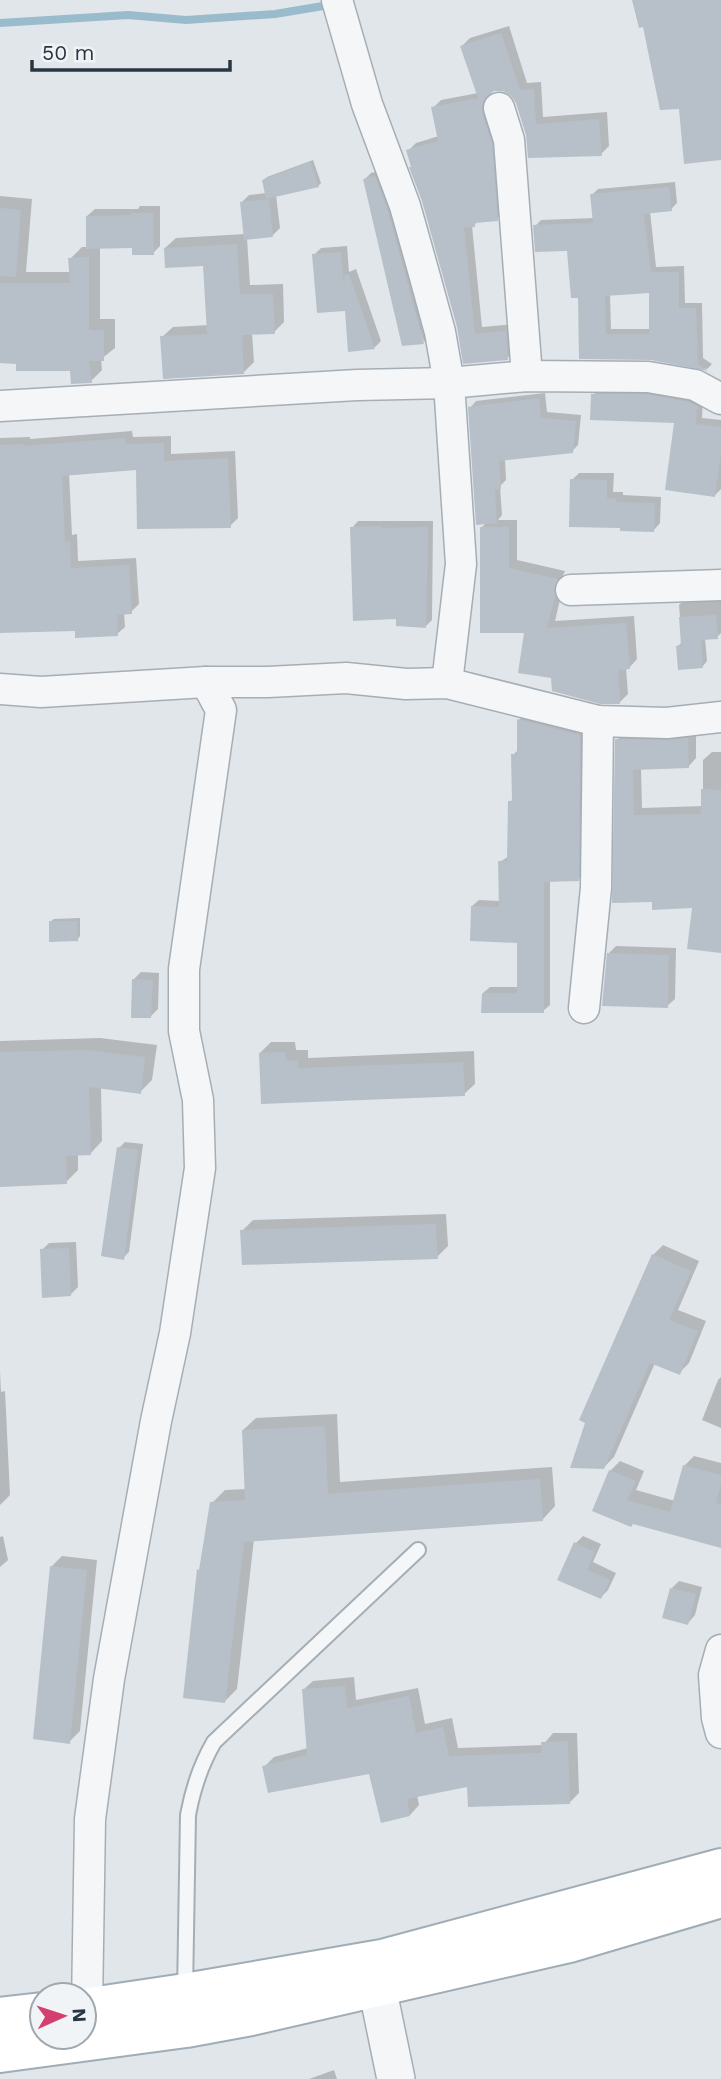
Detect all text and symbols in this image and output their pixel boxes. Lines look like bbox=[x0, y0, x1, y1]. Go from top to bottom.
scale bar bbox=[32, 28, 229, 72]
text: 50 m bbox=[42, 40, 94, 65]
north arrow bbox=[28, 1981, 98, 2051]
text: N bbox=[68, 2007, 91, 2023]

